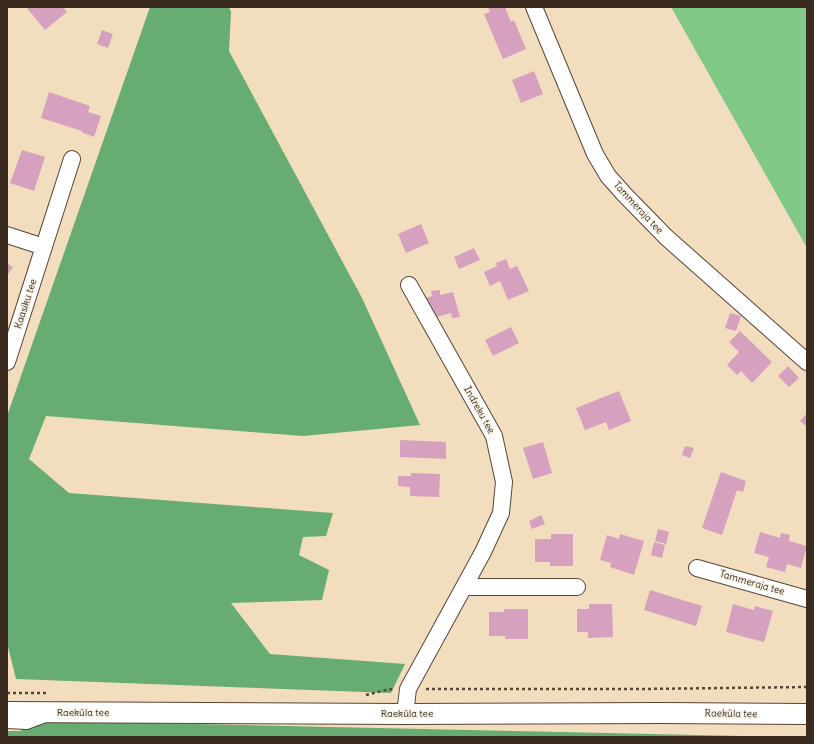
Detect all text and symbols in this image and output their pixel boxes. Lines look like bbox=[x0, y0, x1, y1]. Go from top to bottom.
street label: Tammeraja tee bbox=[611, 179, 665, 237]
street label: Kaasiku tee bbox=[12, 278, 40, 330]
street label: Indreku tee bbox=[461, 384, 497, 436]
street label: Tammeraja tee bbox=[718, 568, 786, 598]
street label: Raeküla tee bbox=[57, 707, 109, 719]
street label: Raeküla tee bbox=[381, 708, 433, 720]
street label: Raeküla tee bbox=[705, 708, 757, 720]

